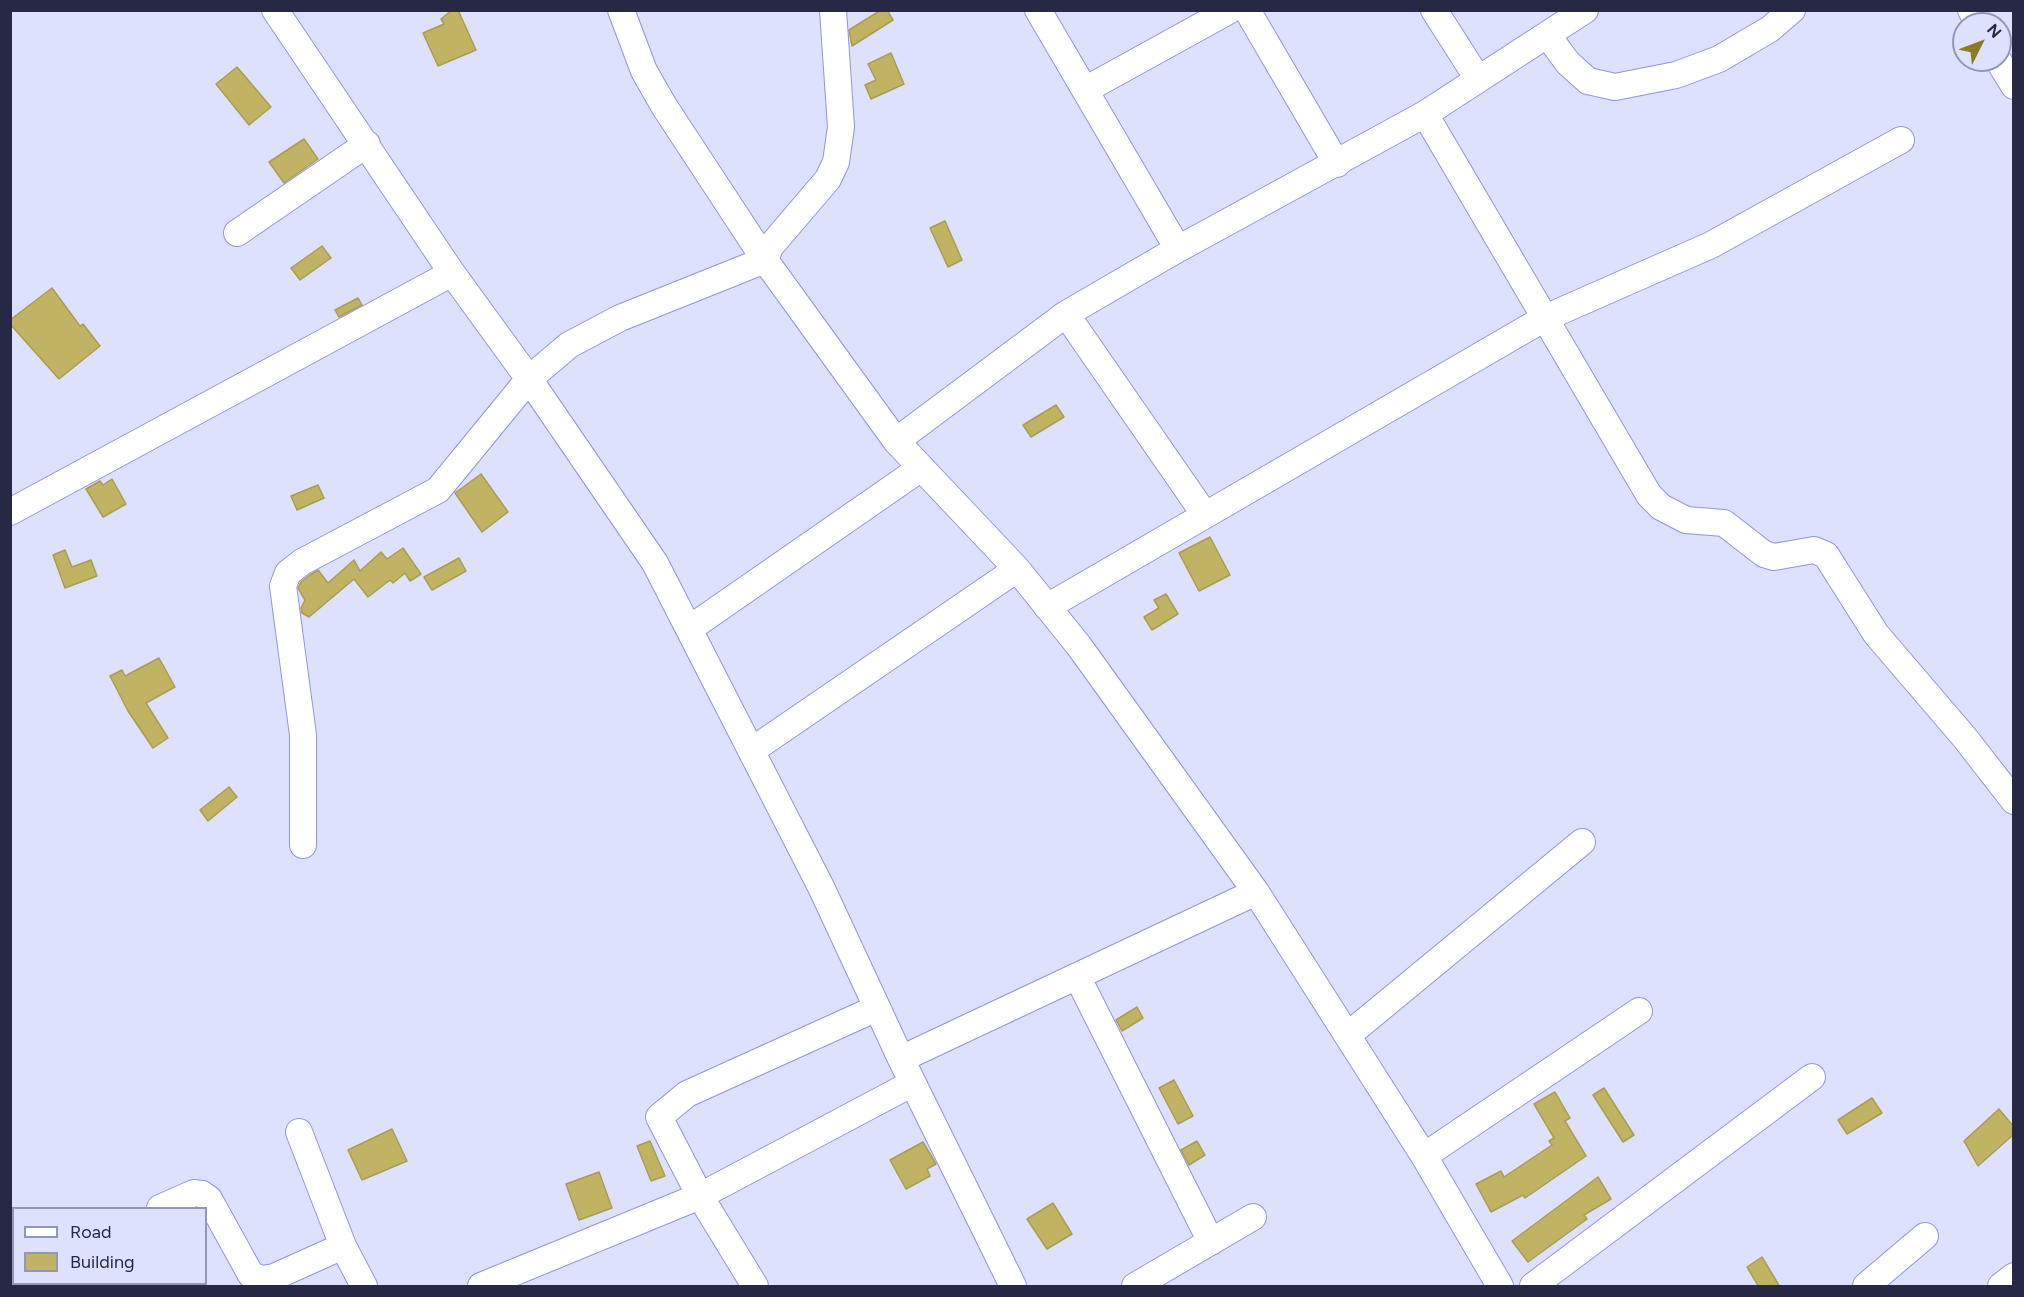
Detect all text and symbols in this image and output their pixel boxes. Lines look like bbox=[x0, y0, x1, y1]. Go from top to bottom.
north arrow bbox=[1952, 12, 2012, 72]
text: N bbox=[1983, 20, 2005, 42]
legend bbox=[12, 1207, 207, 1285]
text: Road bbox=[70, 1221, 111, 1243]
text: Building bbox=[70, 1251, 135, 1273]

